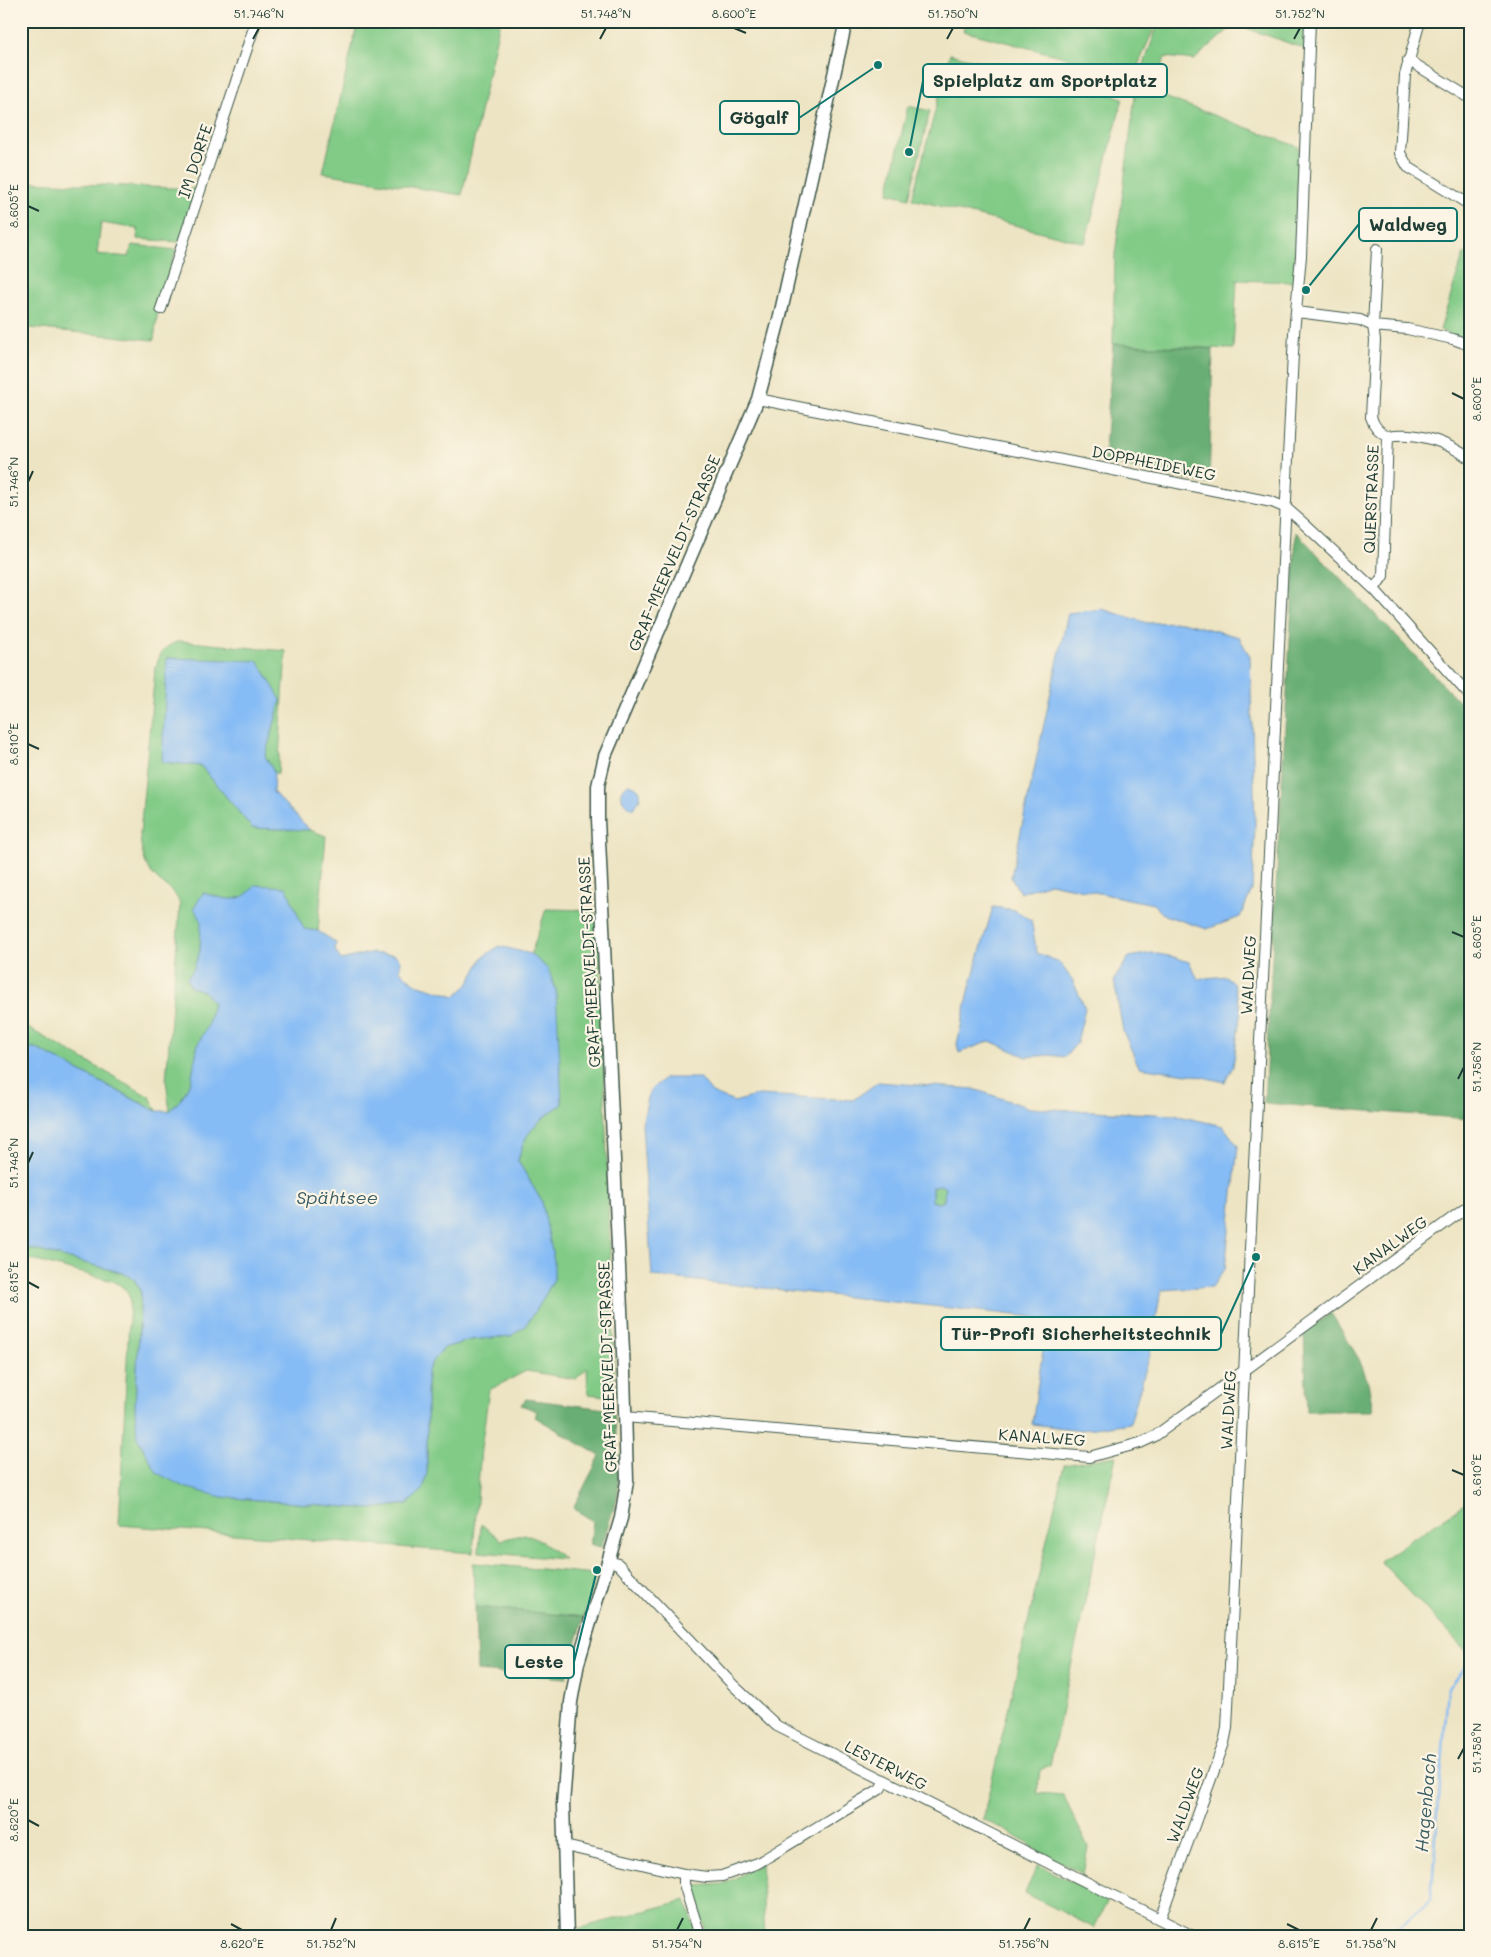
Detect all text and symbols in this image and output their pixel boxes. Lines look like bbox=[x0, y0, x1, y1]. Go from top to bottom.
text: 51.746°N bbox=[234, 5, 284, 21]
text: 51.748°N bbox=[581, 5, 631, 21]
text: 8.600°E bbox=[712, 5, 756, 21]
text: 51.750°N bbox=[928, 5, 978, 21]
text: 51.752°N bbox=[1275, 5, 1325, 21]
callout: Spielplatz am Sportplatz bbox=[923, 64, 1167, 97]
text: Spielplatz am Sportplatz bbox=[933, 68, 1157, 92]
callout: Gögalf bbox=[720, 101, 799, 134]
text: Gögalf bbox=[729, 105, 789, 129]
street label: IM DORFE bbox=[173, 121, 216, 201]
text: 8.605°E bbox=[5, 184, 21, 228]
callout: Waldweg bbox=[1359, 208, 1457, 241]
text: Waldweg bbox=[1369, 212, 1447, 236]
text: 8.600°E bbox=[1468, 377, 1484, 421]
street label: DOPPHEIDEWEG bbox=[1090, 440, 1218, 485]
street label: QUERSTRASSE bbox=[1358, 444, 1383, 554]
street label: GRAF-MEERVELDT-STRASSE bbox=[623, 452, 724, 654]
text: 51.746°N bbox=[5, 457, 21, 507]
text: 8.610°E bbox=[5, 723, 21, 765]
street label: GRAF-MEERVELDT-STRASSE bbox=[572, 856, 605, 1068]
text: 8.605°E bbox=[1468, 915, 1484, 959]
street label: WALDWEG bbox=[1235, 935, 1260, 1015]
text: 51.756°N bbox=[1468, 1042, 1484, 1092]
text: 51.748°N bbox=[5, 1138, 21, 1188]
water label: Spähtsee bbox=[296, 1185, 378, 1209]
street label: KANALWEG bbox=[1348, 1210, 1431, 1279]
text: 8.615°E bbox=[5, 1261, 21, 1303]
street label: GRAF-MEERVELDT-STRASSE bbox=[592, 1261, 621, 1473]
callout: Tür-Profi Sicherheitstechnik bbox=[941, 1317, 1221, 1350]
text: Tür-Profi Sicherheitstechnik bbox=[951, 1321, 1211, 1345]
street label: WALDWEG bbox=[1215, 1370, 1240, 1450]
street label: KANALWEG bbox=[998, 1423, 1086, 1450]
text: 8.610°E bbox=[1468, 1454, 1484, 1496]
callout: Leste bbox=[505, 1645, 574, 1678]
text: Leste bbox=[515, 1649, 564, 1673]
text: 51.758°N bbox=[1468, 1723, 1484, 1773]
street label: LESTERWEG bbox=[841, 1735, 931, 1794]
water label: Hagenbach bbox=[1409, 1753, 1441, 1853]
street label: WALDWEG bbox=[1161, 1764, 1208, 1846]
text: 8.620°E bbox=[5, 1798, 21, 1842]
text: 8.620°E bbox=[220, 1935, 264, 1951]
text: 51.752°N bbox=[306, 1935, 356, 1951]
text: 51.754°N bbox=[652, 1935, 702, 1951]
text: 51.756°N bbox=[999, 1935, 1049, 1951]
text: 8.615°E bbox=[1278, 1935, 1320, 1951]
text: 51.758°N bbox=[1346, 1935, 1396, 1951]

